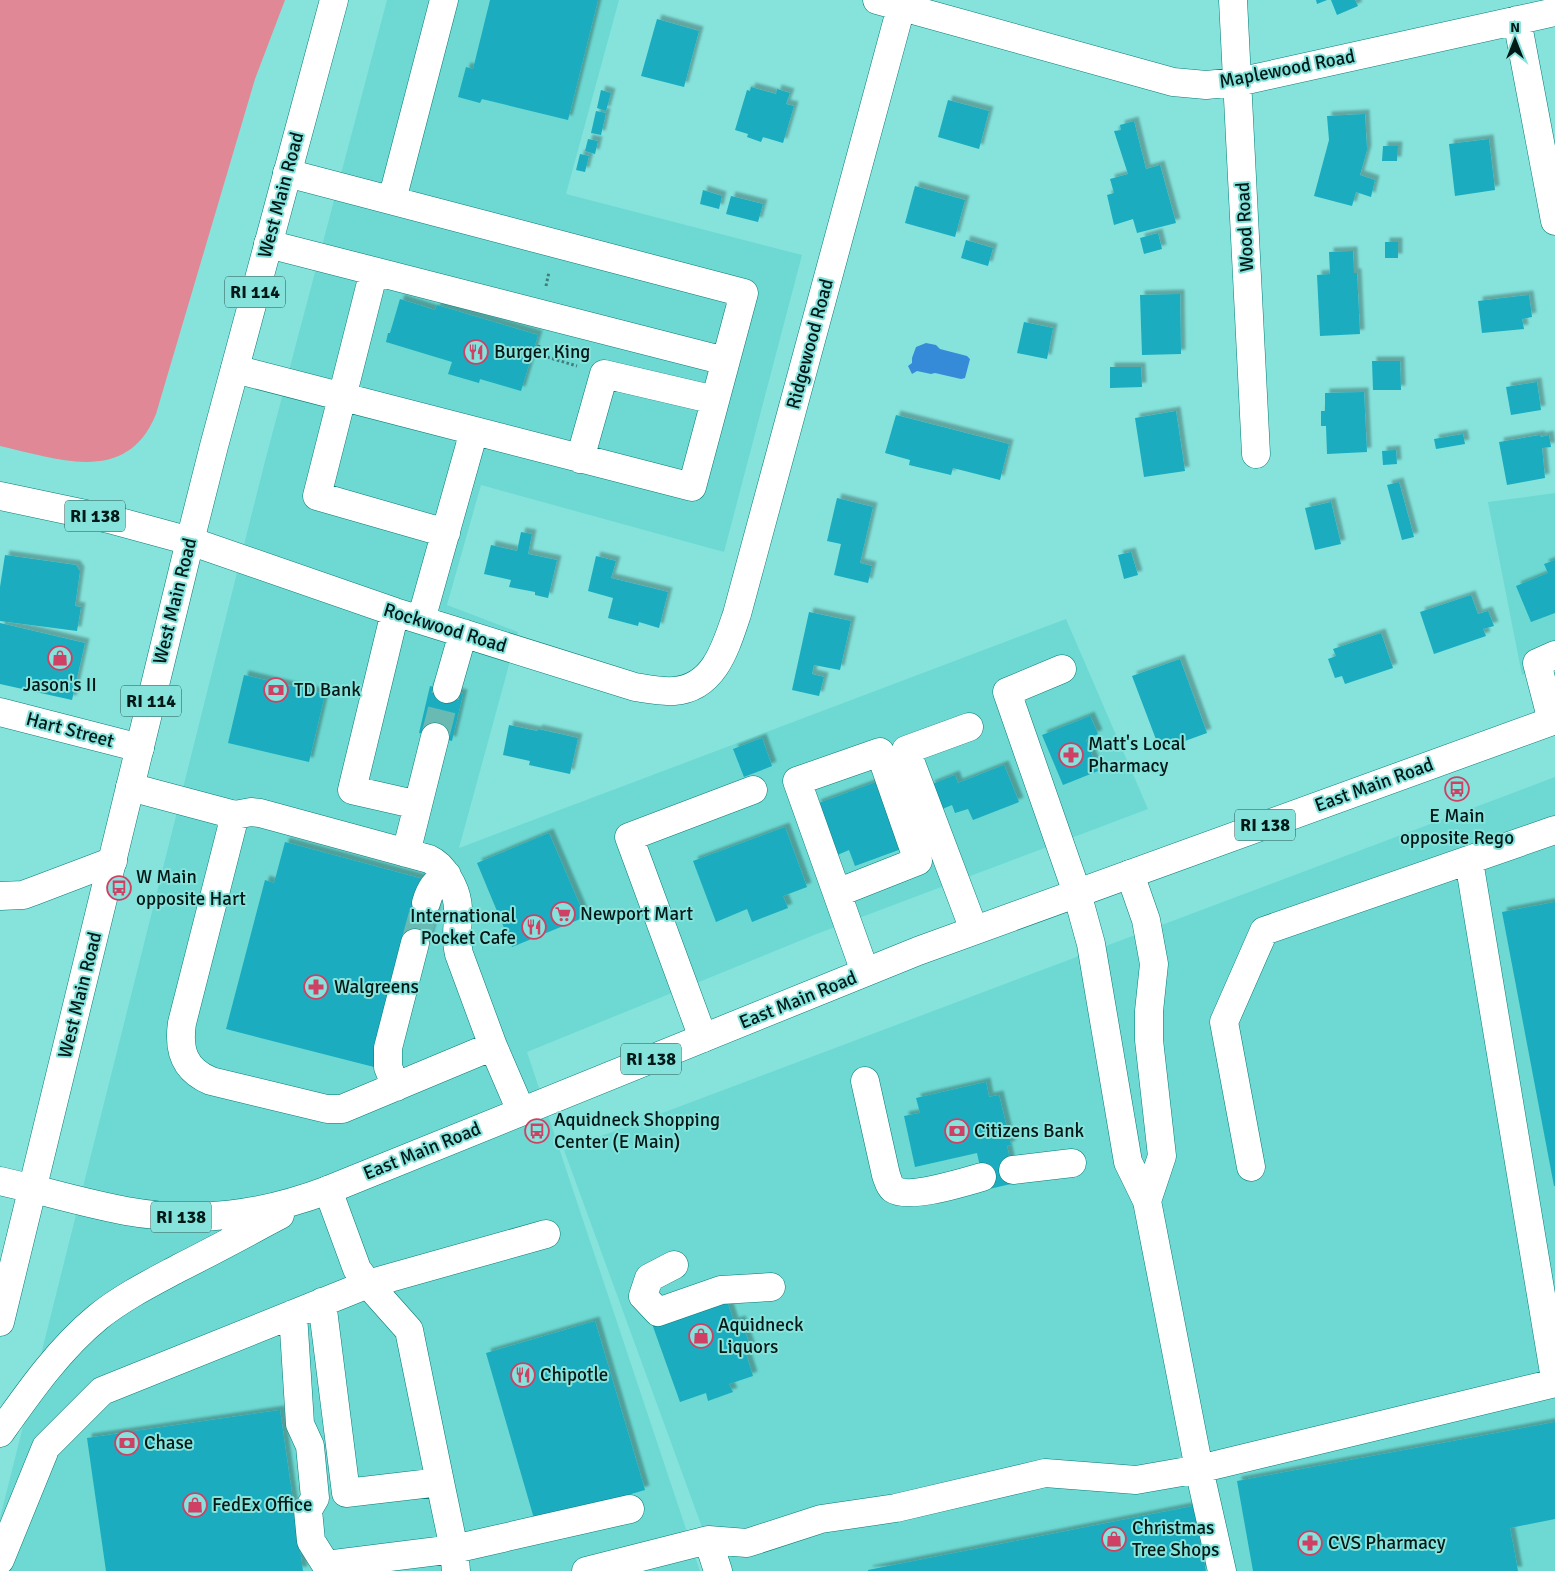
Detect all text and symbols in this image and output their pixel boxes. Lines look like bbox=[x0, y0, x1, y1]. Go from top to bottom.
north arrow bbox=[1490, 15, 1540, 65]
text: N bbox=[1510, 19, 1520, 36]
street label: Maplewood Road bbox=[1217, 44, 1357, 94]
street label: West Main Road bbox=[253, 129, 309, 261]
street label: Wood Road bbox=[1231, 181, 1259, 273]
road number: RI 114 bbox=[225, 276, 285, 308]
street label: Ridgewood Road bbox=[781, 276, 839, 412]
restaurant icon: Burger King bbox=[463, 339, 489, 365]
place label: Burger King bbox=[494, 340, 590, 364]
road number: RI 138 bbox=[65, 501, 125, 532]
street label: West Main Road bbox=[148, 535, 202, 667]
street label: Rockwood Road bbox=[380, 598, 510, 658]
shop icon: Jason's II bbox=[47, 645, 73, 671]
place label: Jason's II bbox=[23, 673, 97, 697]
bank icon: TD Bank bbox=[263, 677, 289, 703]
place label: TD Bank bbox=[294, 678, 361, 702]
road number: RI 114 bbox=[121, 686, 181, 716]
street label: Hart Street bbox=[23, 707, 117, 753]
place label: Matt's Local Pharmacy bbox=[1088, 732, 1186, 778]
pharmacy icon: Matt's Local Pharmacy bbox=[1058, 742, 1084, 768]
street label: East Main Road bbox=[1311, 752, 1437, 818]
bus stop icon: E Main opposite Rego bbox=[1444, 776, 1470, 802]
place label: E Main opposite Rego bbox=[1400, 804, 1514, 850]
road number: RI 138 bbox=[1235, 810, 1295, 840]
place label: W Main opposite Hart bbox=[136, 865, 246, 911]
bus stop icon: W Main opposite Hart bbox=[106, 875, 132, 901]
supermarket icon: Newport Mart bbox=[550, 901, 576, 927]
place label: Newport Mart bbox=[580, 902, 693, 926]
place label: International Pocket Cafe bbox=[410, 904, 516, 950]
restaurant icon: International Pocket Cafe bbox=[521, 914, 547, 940]
street label: West Main Road bbox=[53, 929, 107, 1061]
street label: East Main Road bbox=[736, 966, 860, 1034]
pharmacy icon: Walgreens bbox=[303, 974, 329, 1000]
place label: Walgreens bbox=[334, 975, 419, 999]
road number: RI 138 bbox=[621, 1044, 681, 1074]
place label: Aquidneck Shopping Center (E Main) bbox=[554, 1108, 720, 1154]
street label: East Main Road bbox=[360, 1117, 484, 1185]
bus stop icon: Aquidneck Shopping Center (E Main) bbox=[524, 1118, 550, 1144]
bank icon: Citizens Bank bbox=[944, 1118, 970, 1144]
place label: Citizens Bank bbox=[974, 1119, 1085, 1143]
road number: RI 138 bbox=[151, 1202, 211, 1232]
place label: Aquidneck Liquors bbox=[718, 1313, 804, 1359]
shop icon: Aquidneck Liquors bbox=[688, 1323, 714, 1349]
restaurant icon: Chipotle bbox=[510, 1362, 536, 1388]
place label: Chipotle bbox=[540, 1363, 608, 1387]
bank icon: Chase bbox=[114, 1430, 140, 1456]
place label: Chase bbox=[144, 1431, 193, 1455]
shop icon: FedEx Office bbox=[182, 1492, 208, 1518]
place label: FedEx Office bbox=[212, 1493, 312, 1517]
place label: Christmas Tree Shops bbox=[1132, 1516, 1219, 1562]
shop icon: Christmas Tree Shops bbox=[1101, 1526, 1127, 1552]
pharmacy icon: CVS Pharmacy bbox=[1297, 1530, 1323, 1556]
place label: CVS Pharmacy bbox=[1328, 1531, 1446, 1555]

